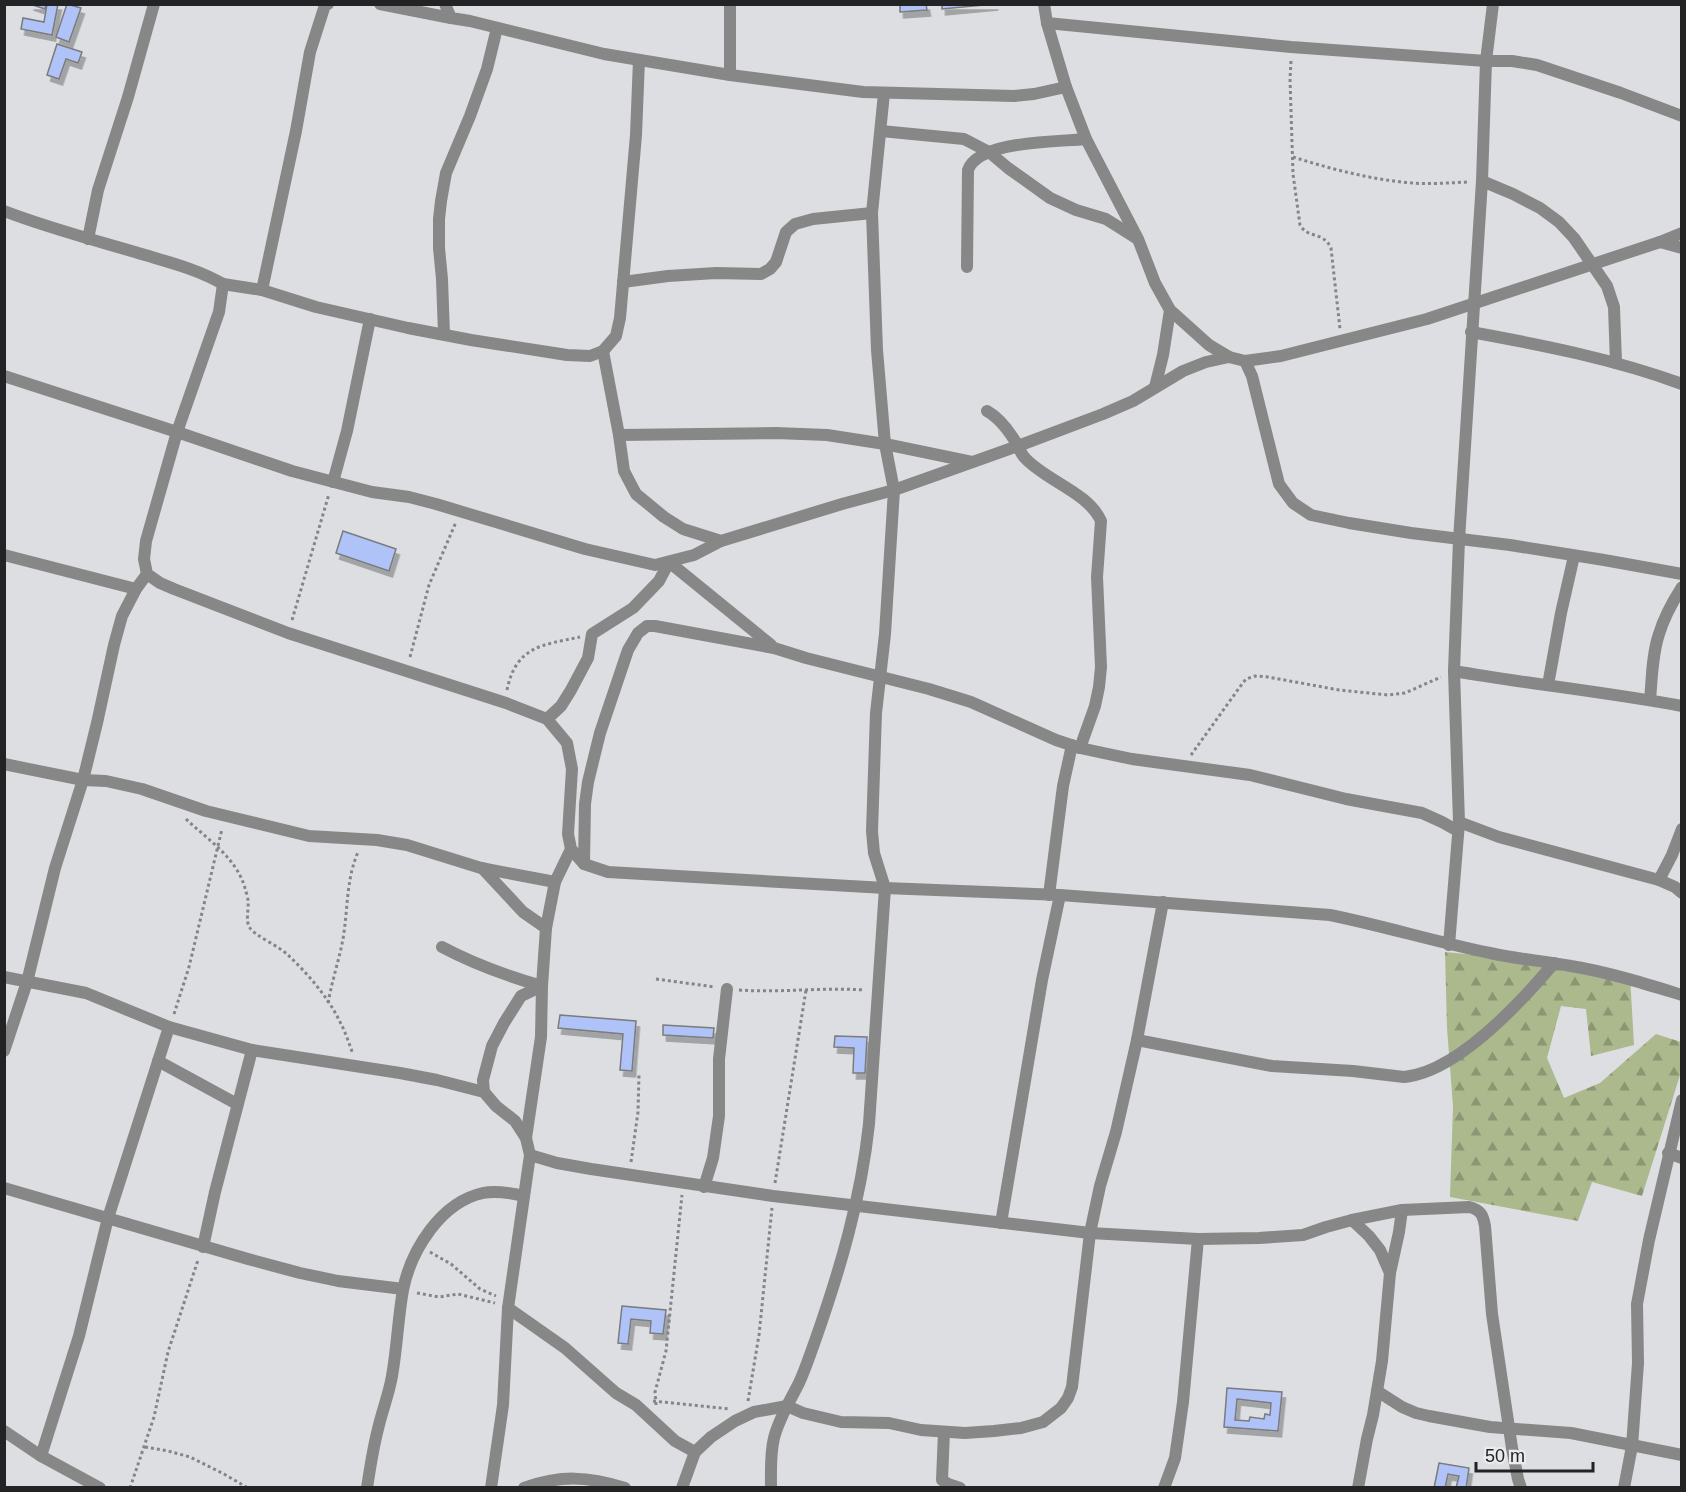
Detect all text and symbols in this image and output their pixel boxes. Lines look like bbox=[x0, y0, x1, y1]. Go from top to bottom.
scale bar bbox=[1476, 1435, 1593, 1473]
text: 50 m bbox=[1485, 1446, 1525, 1466]

